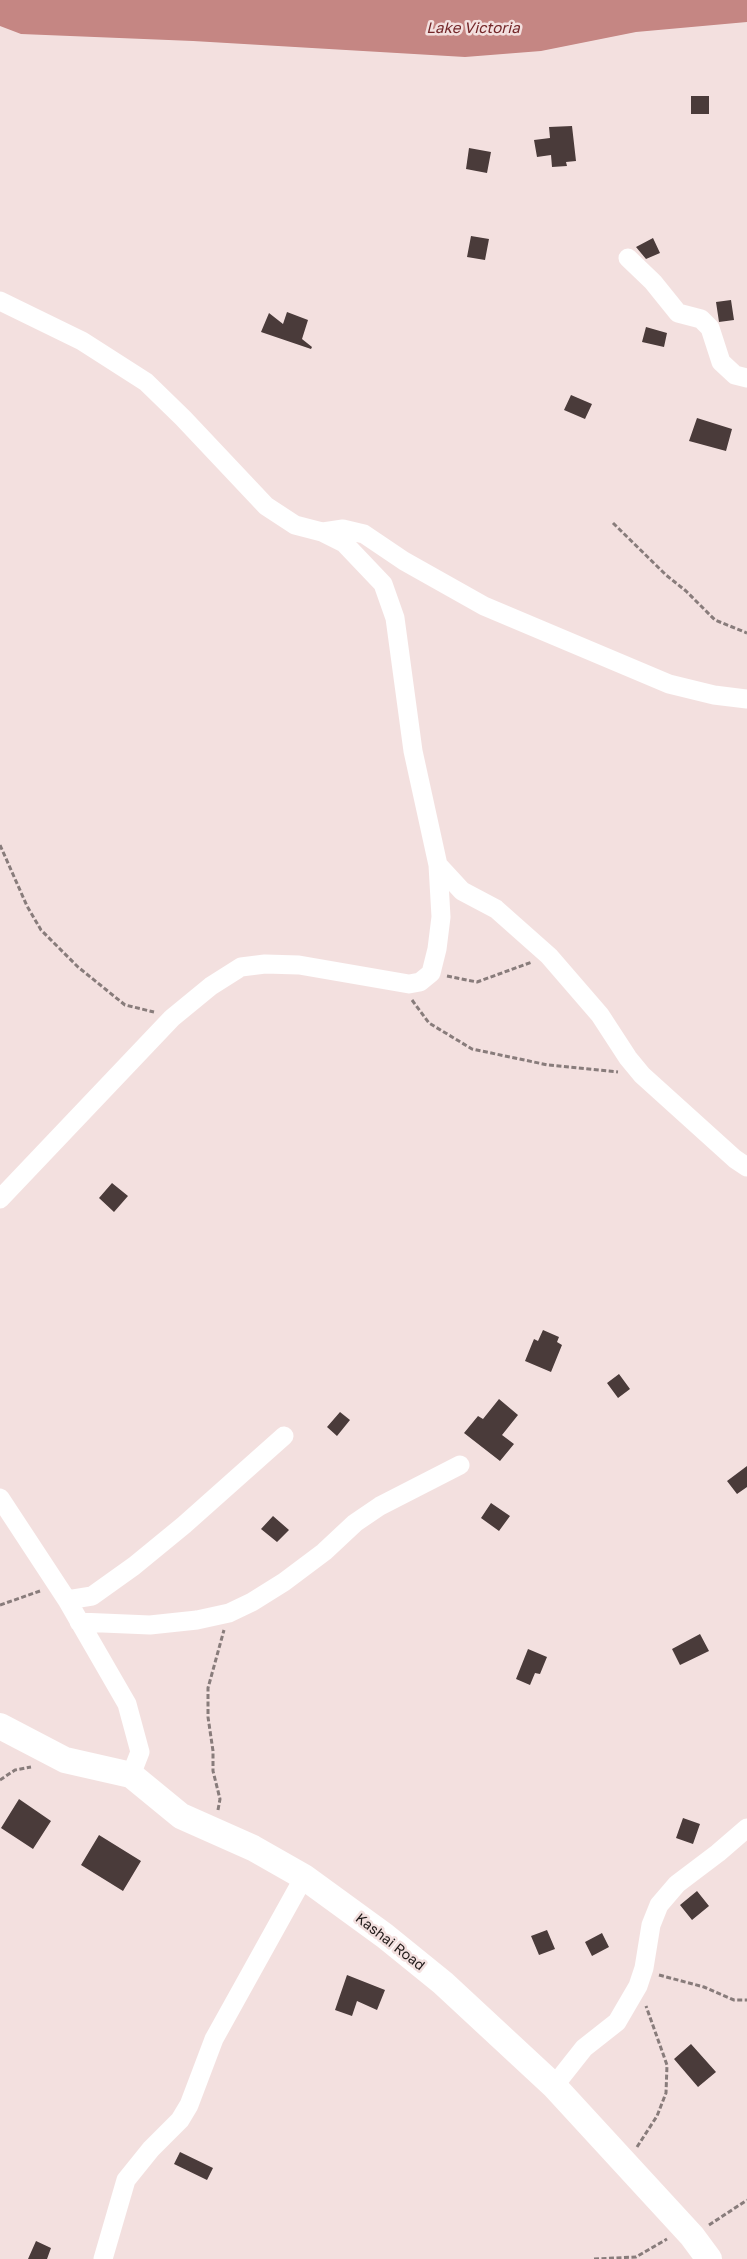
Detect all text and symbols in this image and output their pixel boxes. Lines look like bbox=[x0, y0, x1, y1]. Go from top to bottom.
water label: Lake Victoria bbox=[426, 19, 520, 37]
street label: Kashai Road bbox=[352, 1910, 428, 1974]

